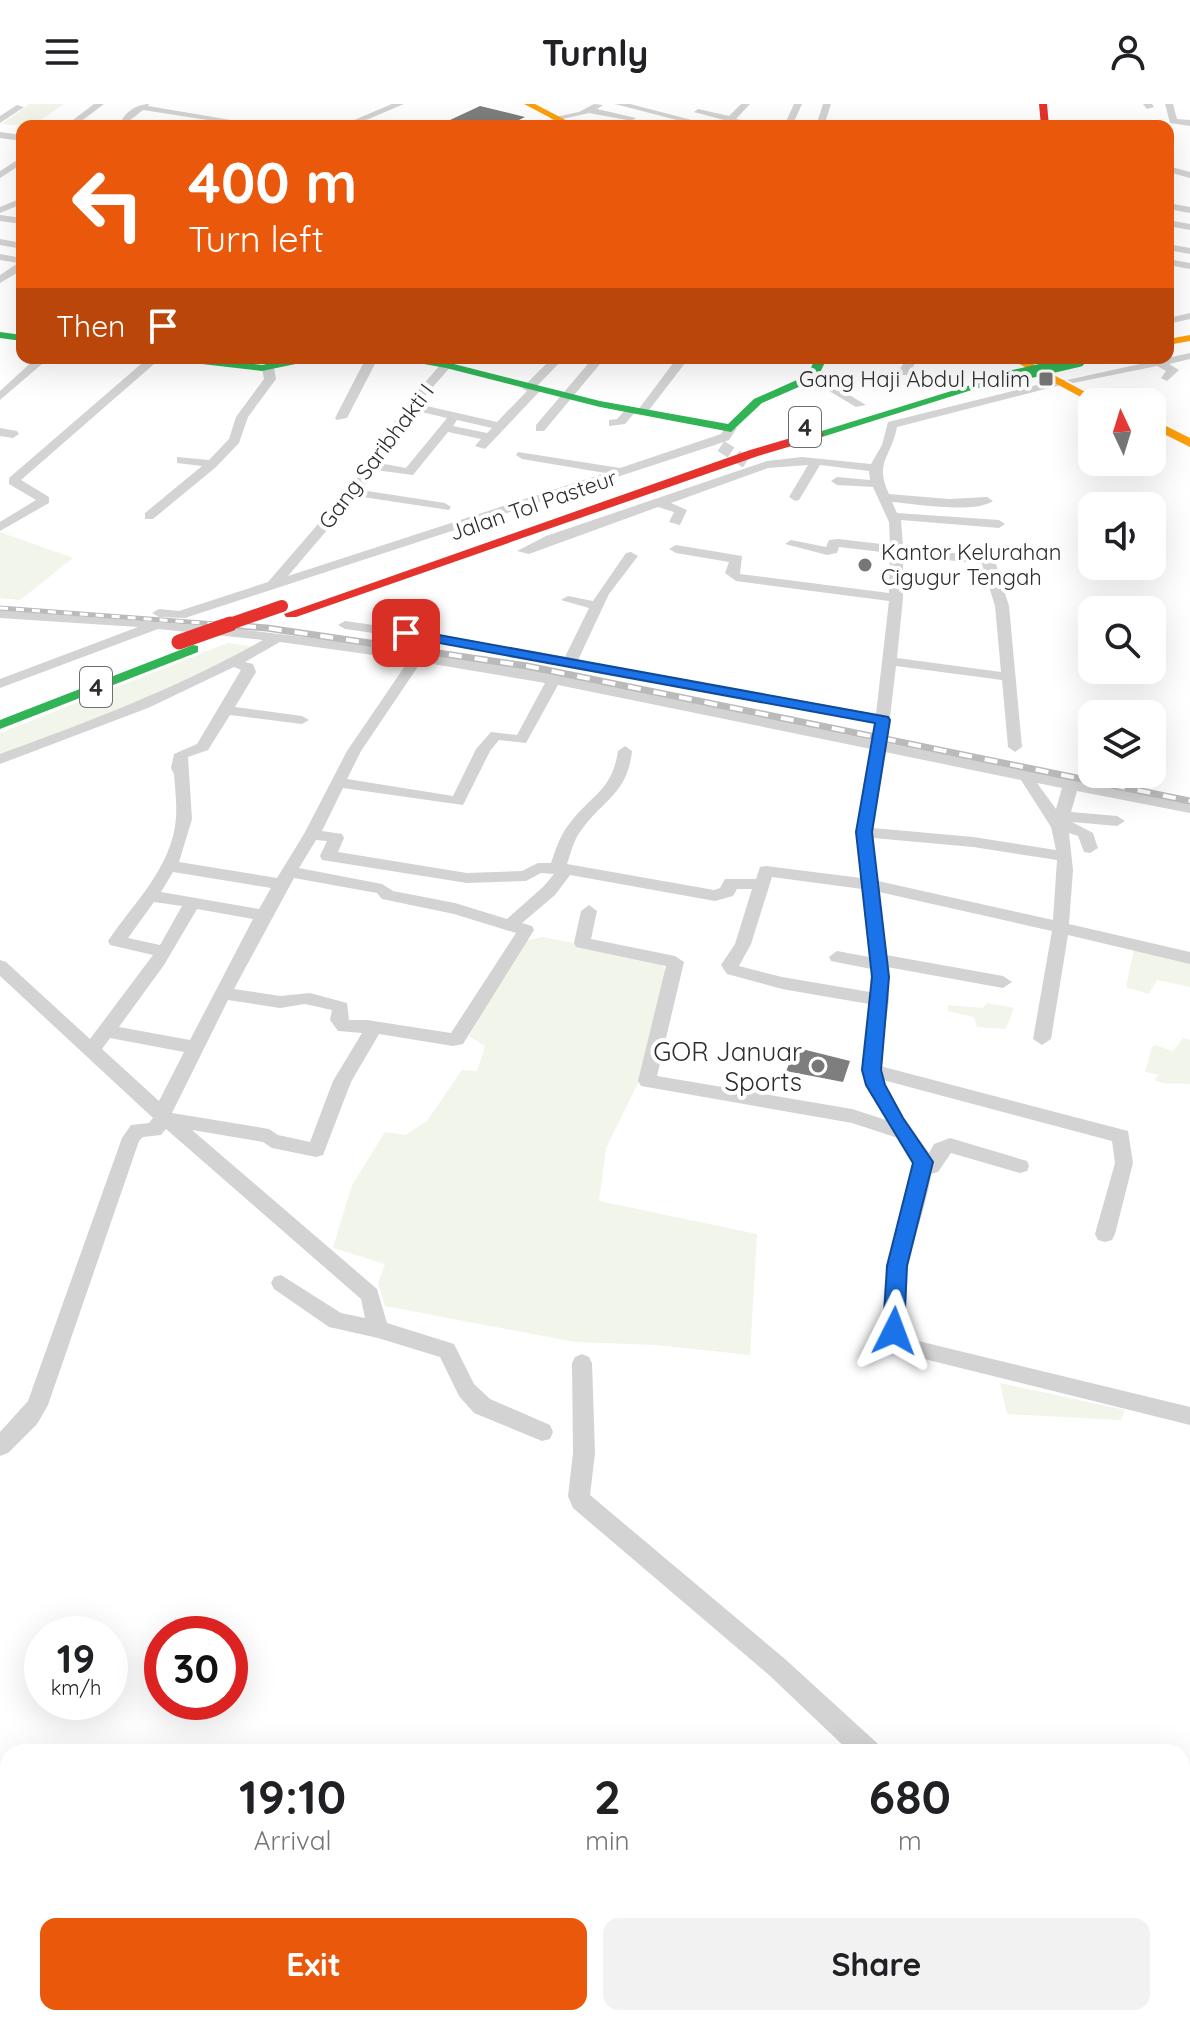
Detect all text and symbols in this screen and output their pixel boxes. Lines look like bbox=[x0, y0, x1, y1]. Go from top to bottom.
icon: menu bbox=[40, 30, 84, 74]
text: Turnly bbox=[542, 30, 648, 75]
icon: person bbox=[1106, 30, 1150, 74]
text: 400 m bbox=[188, 147, 357, 217]
icon: left bbox=[56, 152, 160, 256]
text: Turn left bbox=[188, 216, 324, 261]
icon: arrive bbox=[141, 304, 185, 348]
text: Then bbox=[56, 307, 125, 345]
place label: Gang Haji Abdul Halim bbox=[799, 365, 1030, 393]
marker: Gang Haji Abdul Halim bbox=[1037, 370, 1055, 388]
street label: Gang Saribhakti I bbox=[312, 378, 440, 534]
north arrow bbox=[1078, 388, 1166, 476]
map controls bbox=[1078, 388, 1166, 788]
road number: 4 bbox=[789, 407, 821, 447]
street label: Jalan Tol Pasteur bbox=[445, 463, 621, 547]
button: sound bbox=[1078, 492, 1166, 580]
place label: Kantor Kelurahan Cigugur Tengah bbox=[881, 538, 1061, 591]
marker: Kantor Kelurahan Cigugur Tengah bbox=[856, 556, 874, 574]
button: search bbox=[1078, 596, 1166, 684]
pin bbox=[372, 599, 440, 667]
icon: arrive bbox=[384, 611, 428, 655]
road number: 4 bbox=[80, 667, 112, 707]
button: layers bbox=[1078, 700, 1166, 788]
place label: GOR Januar Sports bbox=[653, 1035, 802, 1098]
marker: GOR Januar Sports bbox=[809, 1057, 827, 1075]
position arrow bbox=[852, 1289, 936, 1373]
speed limit sign: 30 bbox=[144, 1616, 248, 1720]
text: 19 bbox=[57, 1633, 95, 1683]
text: km/h bbox=[51, 1675, 101, 1700]
text: 19:10 bbox=[239, 1766, 346, 1826]
text: 2 bbox=[594, 1766, 621, 1826]
text: 680 bbox=[869, 1766, 951, 1826]
text: Arrival bbox=[254, 1824, 332, 1857]
text: min bbox=[585, 1824, 630, 1857]
text: m bbox=[898, 1824, 922, 1857]
button: Exit bbox=[40, 1918, 587, 2010]
button: Share bbox=[603, 1918, 1150, 2010]

